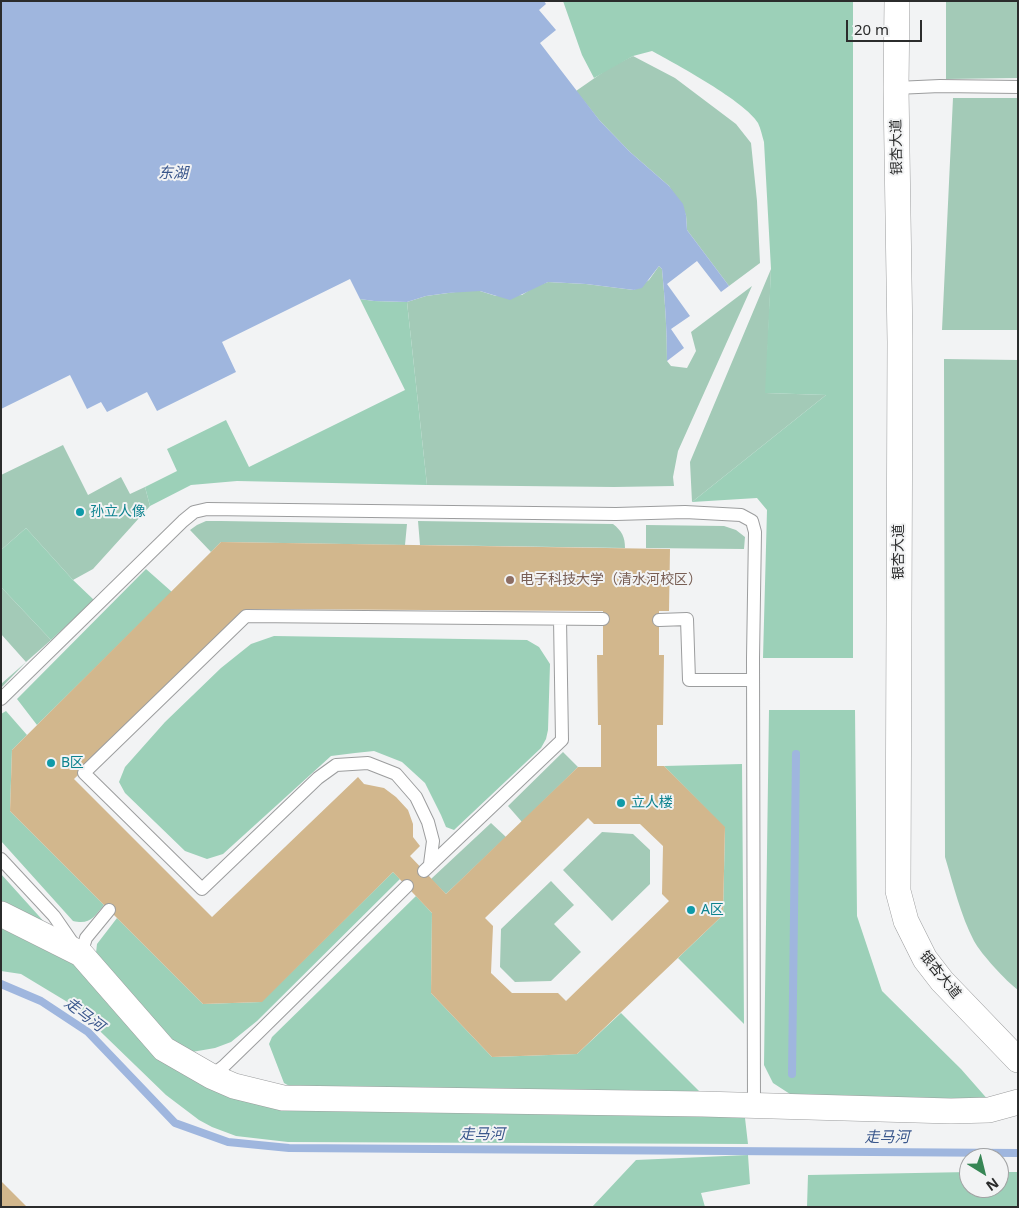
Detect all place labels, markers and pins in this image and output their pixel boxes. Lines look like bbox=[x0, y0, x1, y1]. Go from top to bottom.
place label: 孙立人像 bbox=[90, 504, 146, 520]
marker: 孙立人像 bbox=[74, 506, 86, 518]
place label: 电子科技大学（清水河校区） bbox=[520, 572, 702, 588]
marker: 电子科技大学（清水河校区） bbox=[504, 574, 516, 586]
place label: B区 bbox=[61, 755, 84, 771]
marker: B区 bbox=[45, 757, 57, 769]
place label: 立人楼 bbox=[631, 795, 673, 811]
marker: 立人楼 bbox=[615, 797, 627, 809]
place label: A区 bbox=[701, 902, 724, 918]
marker: A区 bbox=[685, 904, 697, 916]

